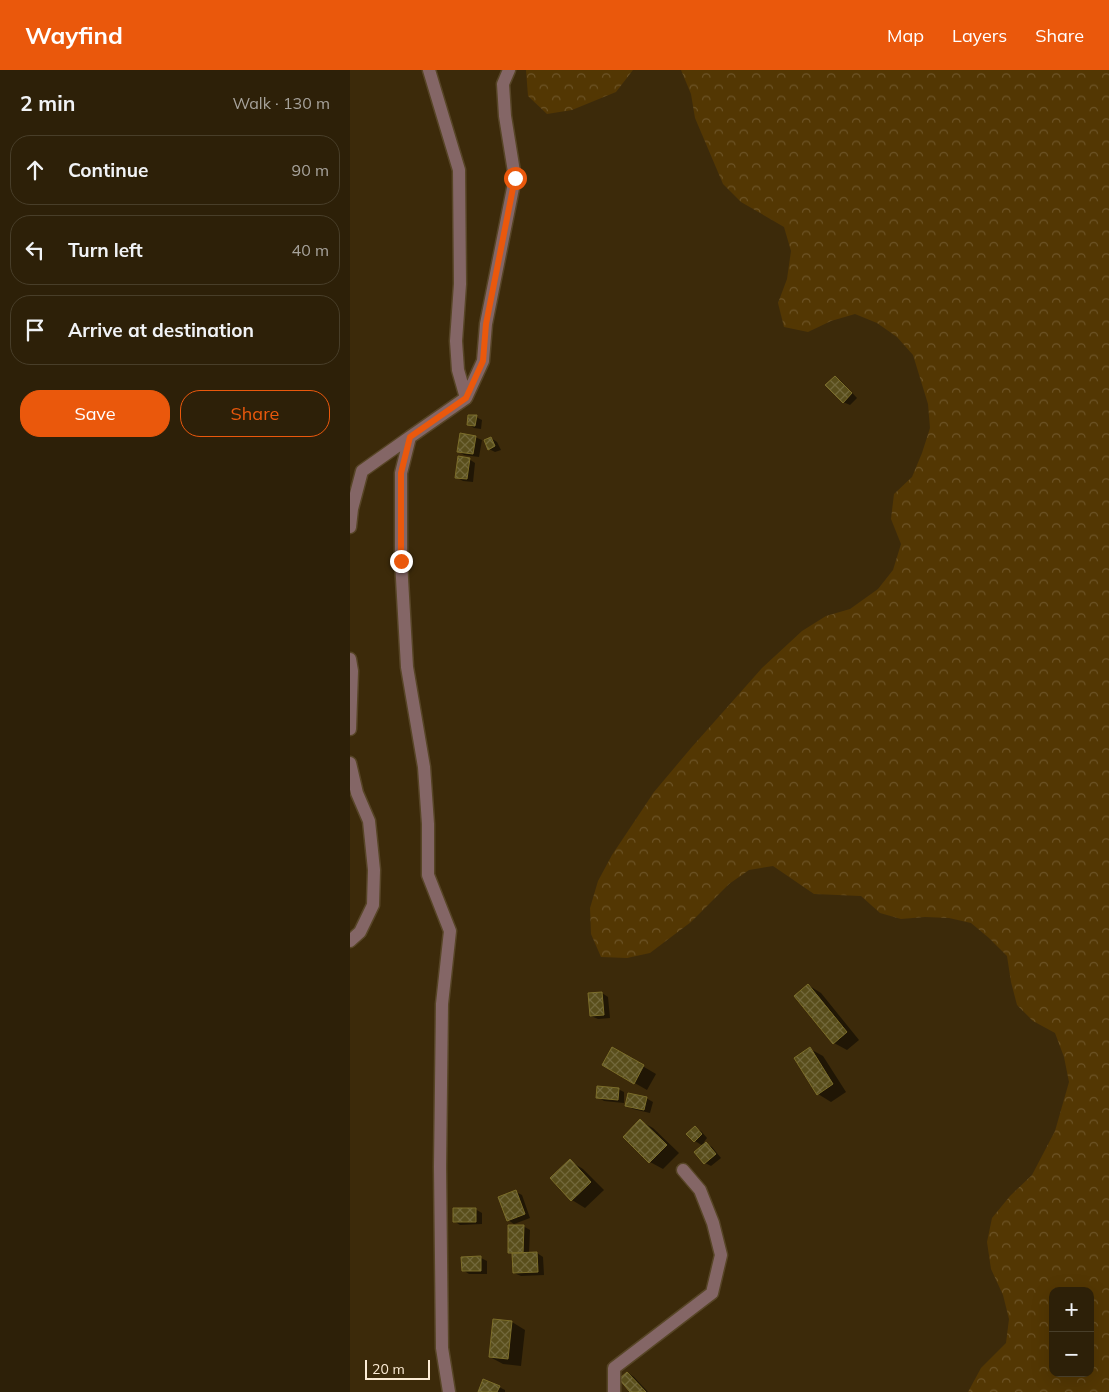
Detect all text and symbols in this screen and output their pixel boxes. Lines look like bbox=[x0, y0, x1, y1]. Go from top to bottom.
text: Wayfind bbox=[25, 20, 123, 50]
text: Map bbox=[887, 24, 924, 47]
text: Layers bbox=[952, 24, 1007, 47]
text: Share bbox=[1035, 24, 1084, 47]
text: 2 min bbox=[20, 90, 75, 116]
text: Walk · 130 m bbox=[232, 93, 330, 113]
icon: ahead bbox=[21, 156, 49, 184]
text: Continue bbox=[68, 158, 148, 182]
text: 90 m bbox=[292, 160, 329, 180]
route start bbox=[504, 167, 527, 190]
icon: left bbox=[21, 236, 49, 264]
text: Turn left bbox=[68, 238, 143, 262]
text: 40 m bbox=[292, 240, 329, 260]
icon: arrive bbox=[21, 316, 49, 344]
text: Arrive at destination bbox=[68, 318, 254, 342]
button: Save bbox=[20, 390, 170, 437]
button: Share bbox=[180, 390, 330, 437]
route end bbox=[390, 550, 413, 573]
map controls bbox=[1049, 1287, 1094, 1377]
button: + bbox=[1049, 1287, 1094, 1332]
button: − bbox=[1049, 1332, 1094, 1377]
scale bar bbox=[365, 1357, 430, 1380]
text: 20 m bbox=[372, 1360, 405, 1378]

